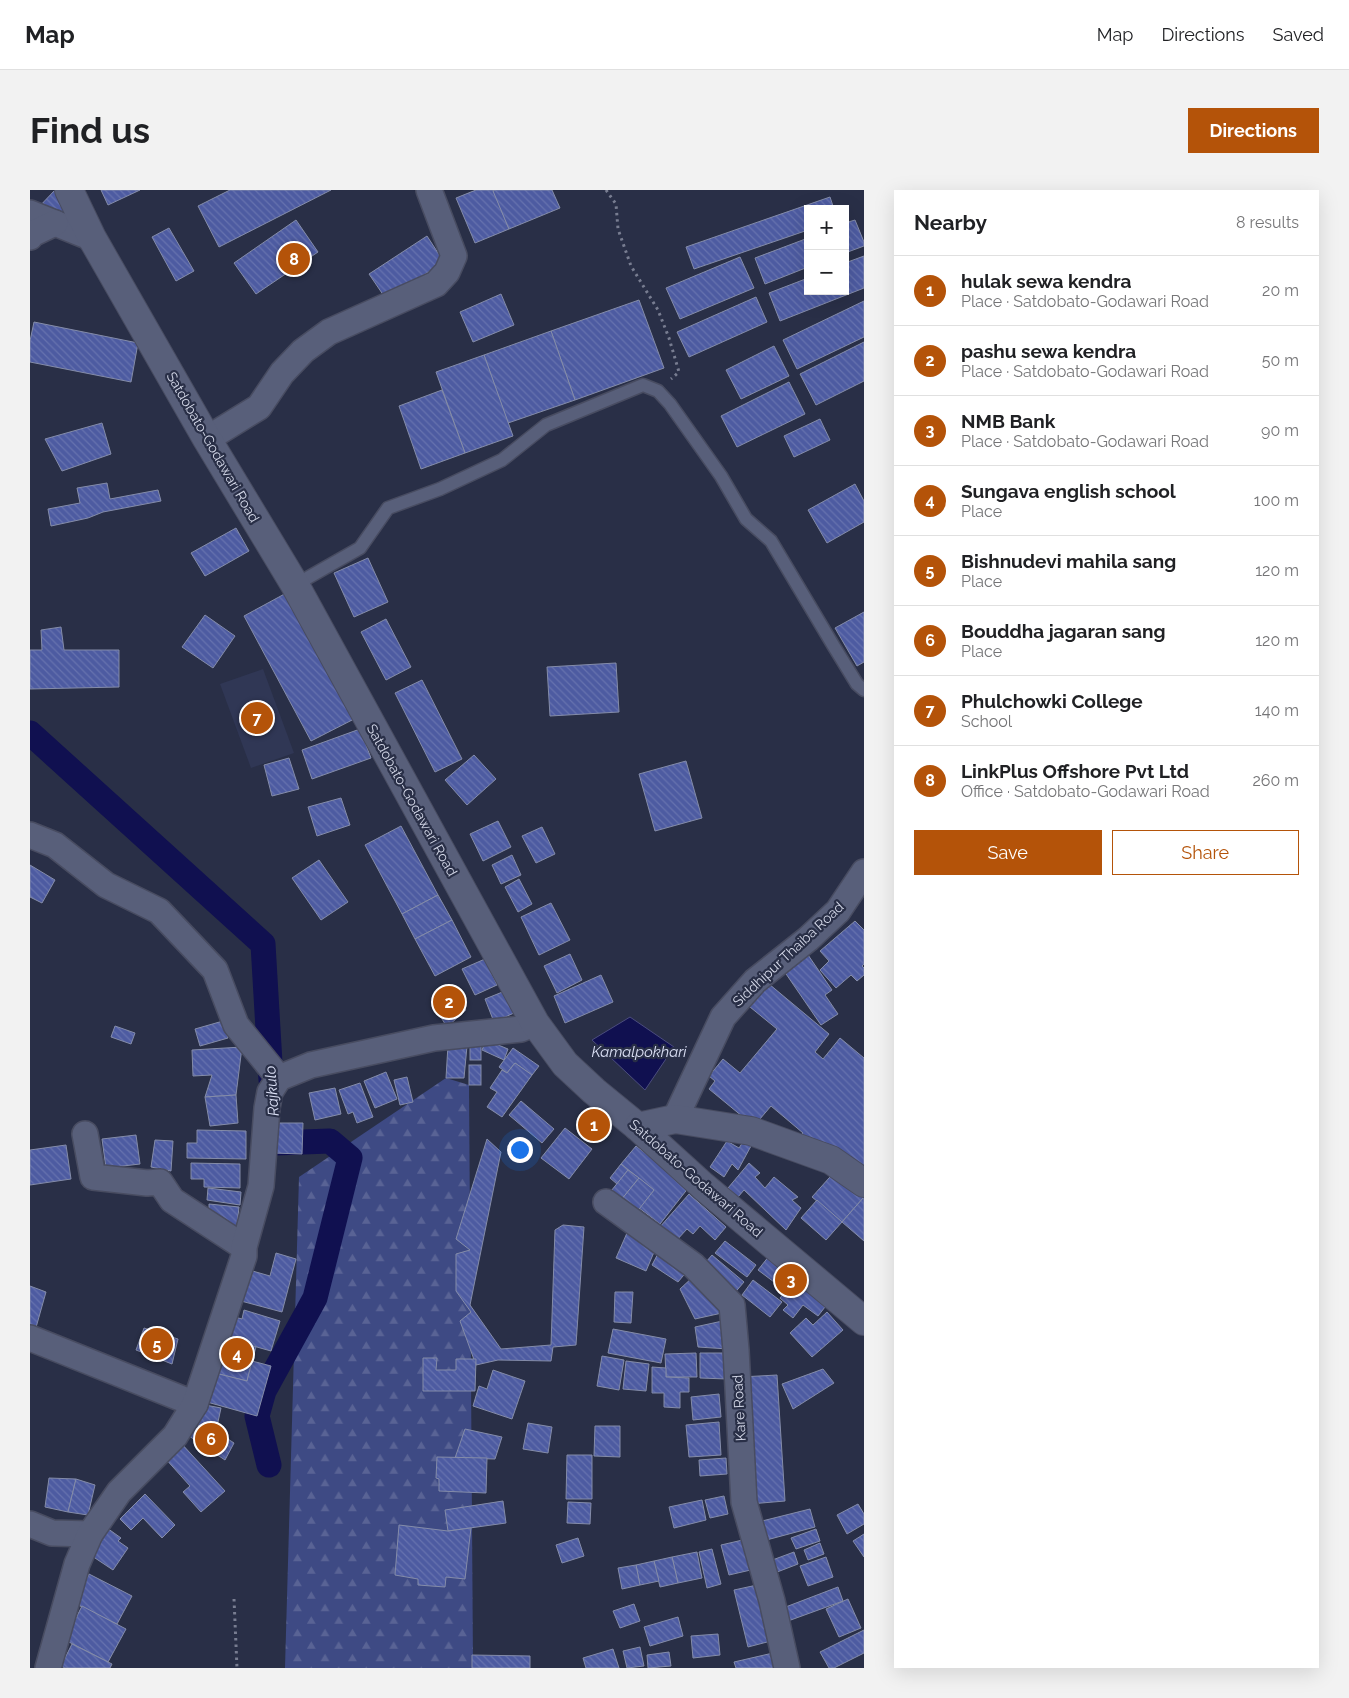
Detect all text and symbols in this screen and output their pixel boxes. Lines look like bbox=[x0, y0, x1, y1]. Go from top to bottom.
text: Map bbox=[25, 20, 75, 49]
text: Map bbox=[1097, 24, 1133, 45]
text: Directions bbox=[1161, 24, 1245, 45]
text: Saved bbox=[1273, 24, 1324, 45]
button: Directions bbox=[1188, 108, 1319, 153]
text: Find us bbox=[30, 110, 150, 151]
map controls bbox=[804, 205, 849, 295]
button: + bbox=[804, 205, 849, 250]
text: Nearby bbox=[914, 210, 987, 235]
text: 8 results bbox=[1236, 213, 1299, 232]
pin: 8 bbox=[278, 240, 310, 278]
button: − bbox=[804, 250, 849, 295]
text: hulak sewa kendra bbox=[961, 270, 1131, 292]
text: 1 bbox=[926, 281, 934, 300]
text: 20 m bbox=[1262, 281, 1299, 300]
text: Place · Satdobato-Godawari Road bbox=[961, 292, 1209, 311]
text: pashu sewa kendra bbox=[961, 340, 1136, 362]
text: 2 bbox=[925, 351, 935, 370]
text: 50 m bbox=[1262, 351, 1299, 370]
text: Place · Satdobato-Godawari Road bbox=[961, 362, 1209, 381]
street label: Satdobato-Godawari Road bbox=[163, 369, 263, 525]
text: NMB Bank bbox=[961, 410, 1055, 432]
text: 3 bbox=[926, 421, 934, 440]
text: 90 m bbox=[1261, 421, 1299, 440]
text: Place · Satdobato-Godawari Road bbox=[961, 432, 1209, 451]
text: Sungava english school bbox=[961, 480, 1176, 502]
text: 4 bbox=[925, 491, 935, 510]
text: 100 m bbox=[1254, 491, 1299, 510]
text: Place bbox=[961, 502, 1002, 521]
text: Bishnudevi mahila sang bbox=[961, 550, 1176, 572]
text: 5 bbox=[926, 561, 934, 580]
text: 120 m bbox=[1255, 561, 1299, 580]
text: Place bbox=[961, 572, 1002, 591]
text: Bouddha jagaran sang bbox=[961, 620, 1166, 642]
text: 6 bbox=[925, 631, 935, 650]
text: 120 m bbox=[1255, 631, 1299, 650]
text: Place bbox=[961, 642, 1002, 661]
text: Phulchowki College bbox=[961, 690, 1143, 712]
pin: 7 bbox=[241, 699, 273, 737]
text: 7 bbox=[926, 701, 934, 720]
text: 140 m bbox=[1255, 701, 1299, 720]
text: School bbox=[961, 712, 1012, 731]
street label: Satdobato-Godawari Road bbox=[364, 721, 460, 879]
text: LinkPlus Offshore Pvt Ltd bbox=[961, 760, 1189, 782]
text: 8 bbox=[925, 771, 935, 790]
text: 260 m bbox=[1252, 771, 1299, 790]
text: Office · Satdobato-Godawari Road bbox=[961, 782, 1210, 801]
button: Save bbox=[914, 830, 1102, 875]
button: Share bbox=[1112, 830, 1299, 875]
street label: Siddhipur Thaiba Road bbox=[729, 898, 847, 1010]
pin: 2 bbox=[433, 983, 465, 1021]
water label: Kamalpokhari bbox=[591, 1043, 687, 1061]
water label: Rajkulo bbox=[261, 1065, 283, 1117]
pin: 1 bbox=[578, 1106, 610, 1144]
street label: Satdobato-Godawari Road bbox=[626, 1116, 766, 1240]
your location bbox=[507, 1137, 533, 1163]
pin: 3 bbox=[775, 1261, 807, 1299]
pin: 5 bbox=[141, 1325, 173, 1363]
pin: 4 bbox=[221, 1335, 253, 1373]
street label: Kare Road bbox=[729, 1374, 749, 1442]
pin: 6 bbox=[195, 1420, 227, 1458]

